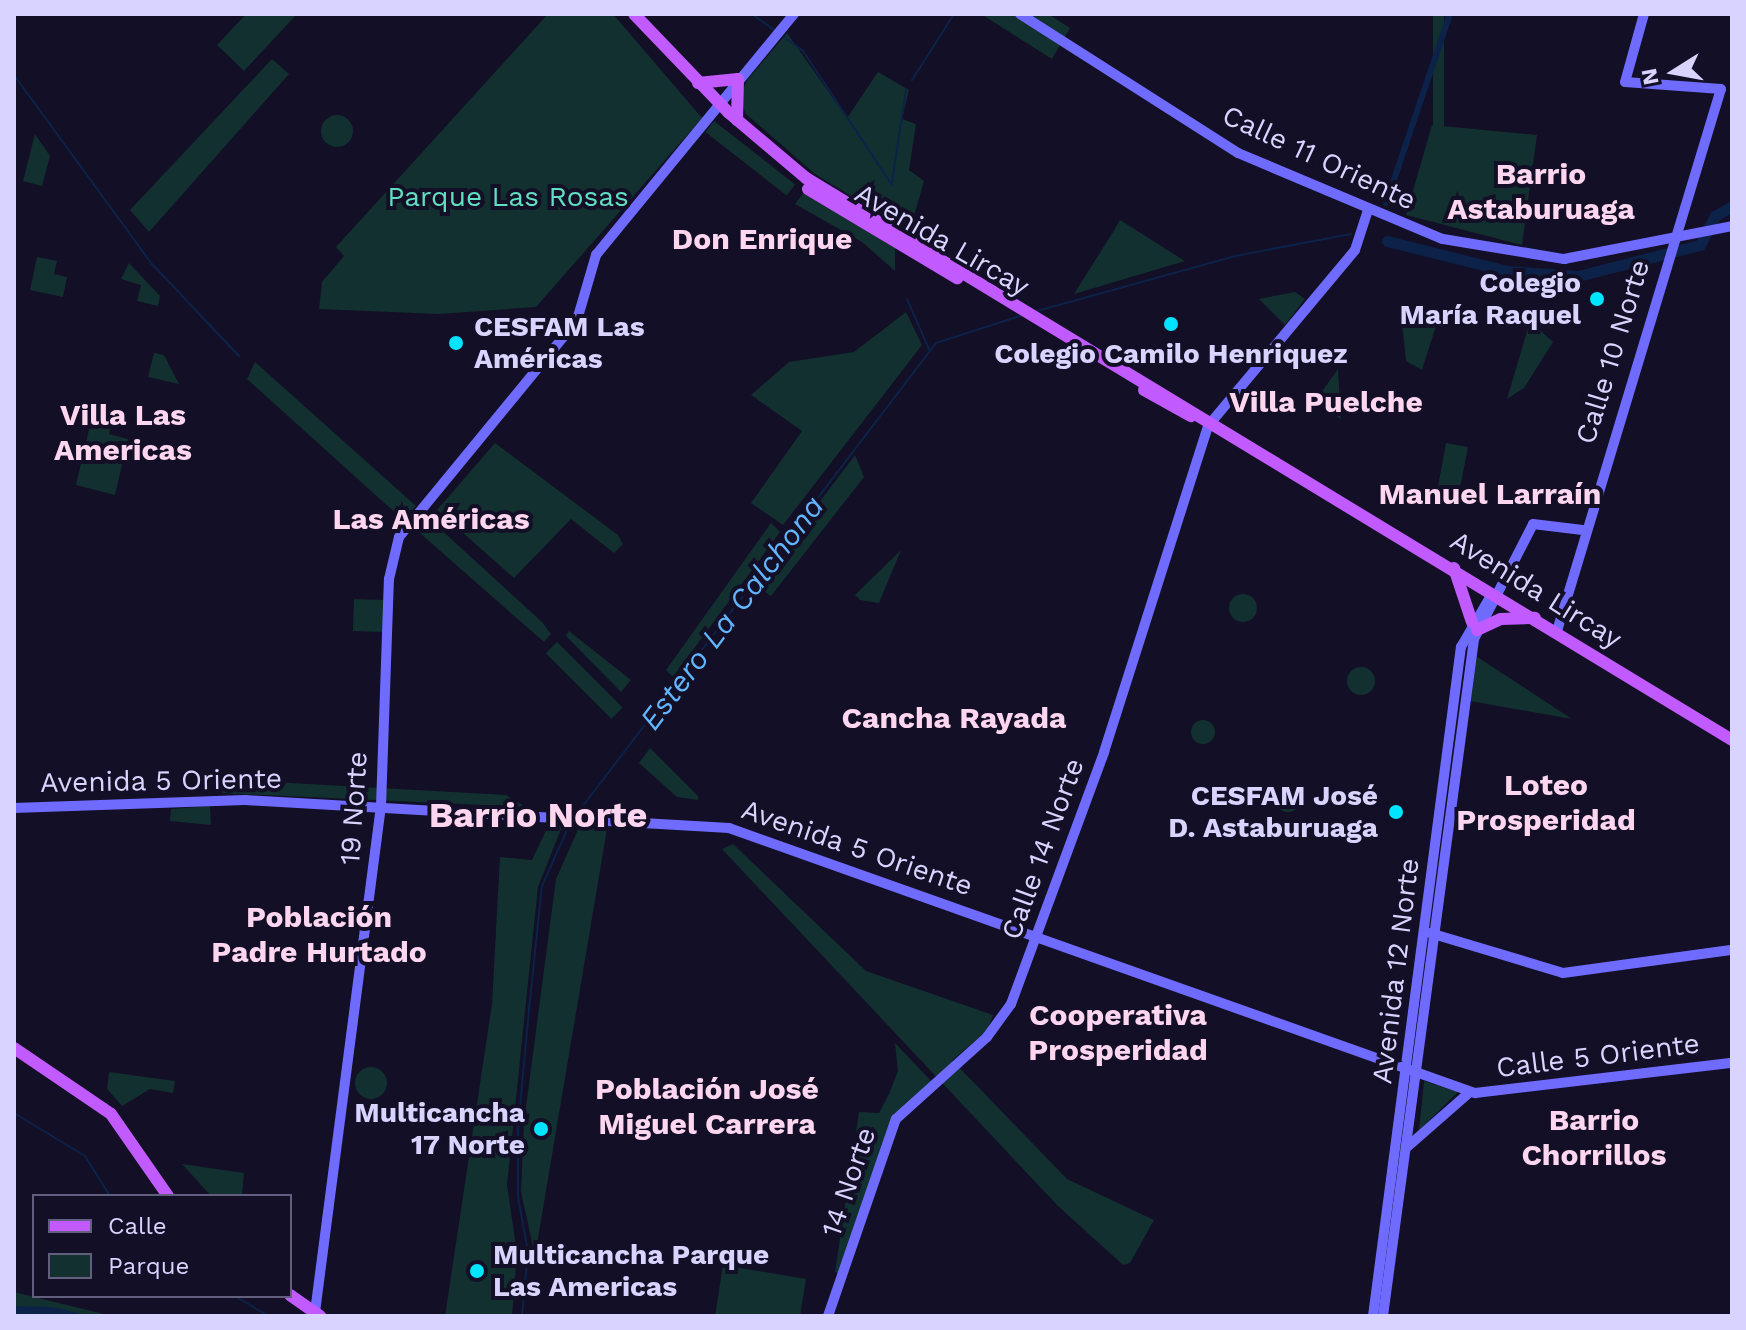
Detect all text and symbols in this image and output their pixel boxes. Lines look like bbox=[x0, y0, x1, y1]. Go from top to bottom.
north arrow bbox=[1634, 32, 1714, 112]
text: N bbox=[1636, 66, 1664, 87]
street label: Calle 11 Oriente bbox=[1217, 98, 1421, 218]
district label: Barrio Astaburuaga bbox=[1447, 156, 1635, 226]
street label: Avenida Lircay bbox=[849, 176, 1035, 304]
park label: Parque Las Rosas bbox=[387, 180, 629, 214]
district label: Don Enrique bbox=[672, 221, 852, 257]
street label: Calle 10 Norte bbox=[1569, 256, 1657, 448]
place label: Colegio María Raquel bbox=[1399, 266, 1581, 332]
marker: Colegio María Raquel bbox=[1588, 290, 1606, 308]
place label: CESFAM Las Américas bbox=[474, 310, 645, 376]
marker: Colegio Camilo Henriquez bbox=[1162, 315, 1180, 333]
marker: CESFAM Las Américas bbox=[445, 332, 467, 354]
place label: Colegio Camilo Henriquez bbox=[994, 337, 1348, 371]
district label: Villa Puelche bbox=[1229, 384, 1423, 420]
district label: Villa Las Americas bbox=[54, 397, 192, 468]
district label: Manuel Larraín bbox=[1378, 476, 1602, 512]
water label: Estero La Calchona bbox=[632, 489, 832, 737]
district label: Las Américas bbox=[332, 501, 530, 537]
street label: Avenida Lircay bbox=[1444, 524, 1628, 656]
district label: Cancha Rayada bbox=[841, 700, 1067, 736]
street label: 19 Norte bbox=[333, 750, 375, 866]
street label: Calle 14 Norte bbox=[995, 753, 1091, 945]
street label: Avenida 5 Oriente bbox=[39, 762, 283, 800]
district label: Loteo Prosperidad bbox=[1456, 767, 1636, 838]
place label: CESFAM José D. Astaburuaga bbox=[1168, 779, 1378, 845]
street label: Avenida 5 Oriente bbox=[737, 793, 977, 903]
district label: Barrio Norte bbox=[429, 794, 647, 838]
marker: CESFAM José D. Astaburuaga bbox=[1385, 801, 1407, 823]
street label: Avenida 12 Norte bbox=[1365, 856, 1427, 1086]
district label: Población Padre Hurtado bbox=[211, 899, 427, 970]
district label: Cooperativa Prosperidad bbox=[1028, 997, 1208, 1068]
street label: Calle 5 Oriente bbox=[1494, 1027, 1702, 1085]
district label: Población José Miguel Carrera bbox=[595, 1071, 819, 1142]
place label: Multicancha 17 Norte bbox=[354, 1096, 525, 1162]
district label: Barrio Chorrillos bbox=[1521, 1102, 1667, 1172]
marker: Multicancha 17 Norte bbox=[532, 1120, 550, 1138]
street label: 14 Norte bbox=[815, 1123, 883, 1241]
legend bbox=[32, 1194, 292, 1298]
text: Calle bbox=[108, 1212, 167, 1240]
place label: Multicancha Parque Las Americas bbox=[493, 1238, 770, 1304]
text: Parque bbox=[108, 1252, 189, 1280]
marker: Multicancha Parque Las Americas bbox=[468, 1262, 486, 1280]

